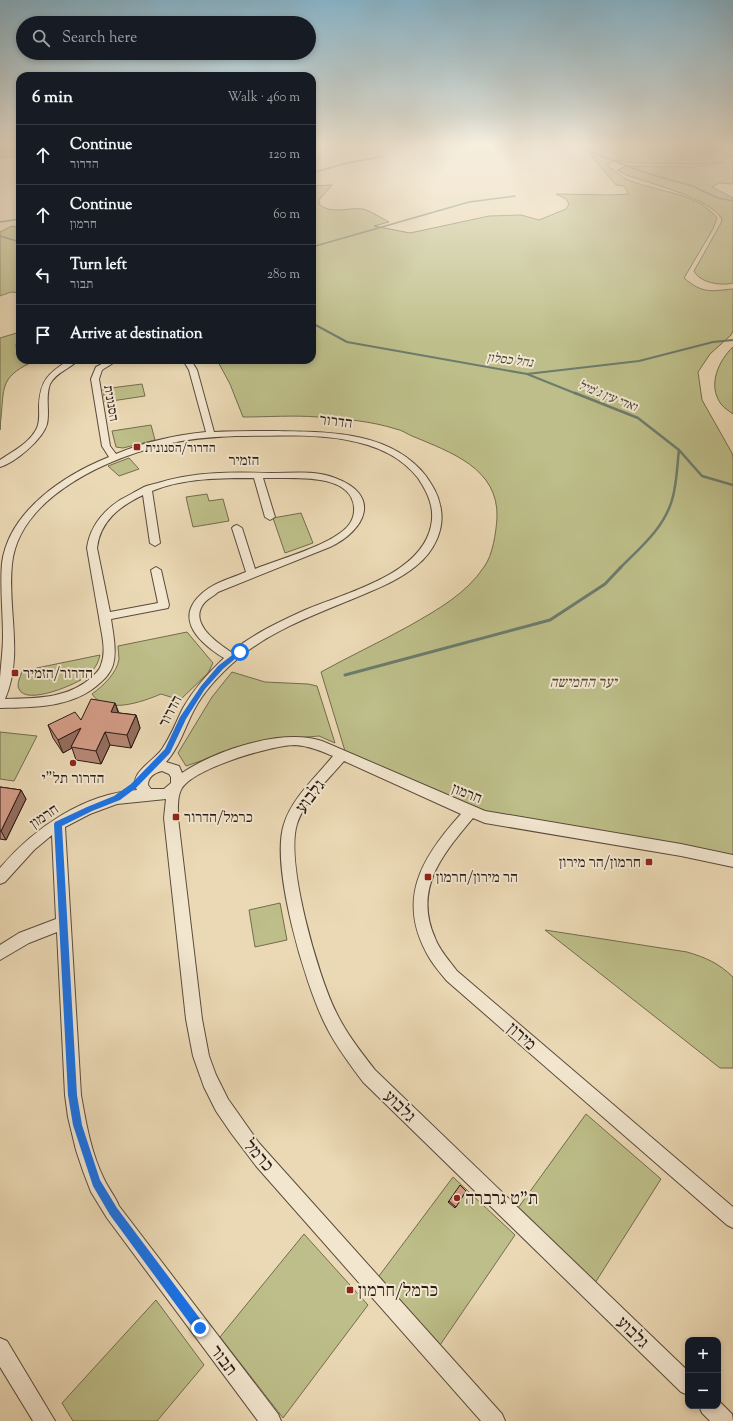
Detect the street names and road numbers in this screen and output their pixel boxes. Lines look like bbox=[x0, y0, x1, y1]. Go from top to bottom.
street label: הסנונית bbox=[98, 384, 122, 423]
street label: הדרור bbox=[318, 410, 353, 435]
street label: הזמיר bbox=[229, 451, 259, 472]
street label: הדרור bbox=[154, 692, 188, 731]
street label: גלבוע bbox=[290, 775, 333, 820]
street label: חרמון bbox=[448, 779, 485, 810]
street label: חרמון bbox=[26, 800, 64, 835]
street label: מירון bbox=[500, 1017, 541, 1058]
street label: גלבוע bbox=[376, 1085, 421, 1130]
street label: כרמל bbox=[236, 1134, 279, 1178]
street label: גלבוע bbox=[609, 1311, 654, 1356]
street label: תבור bbox=[202, 1340, 243, 1382]

